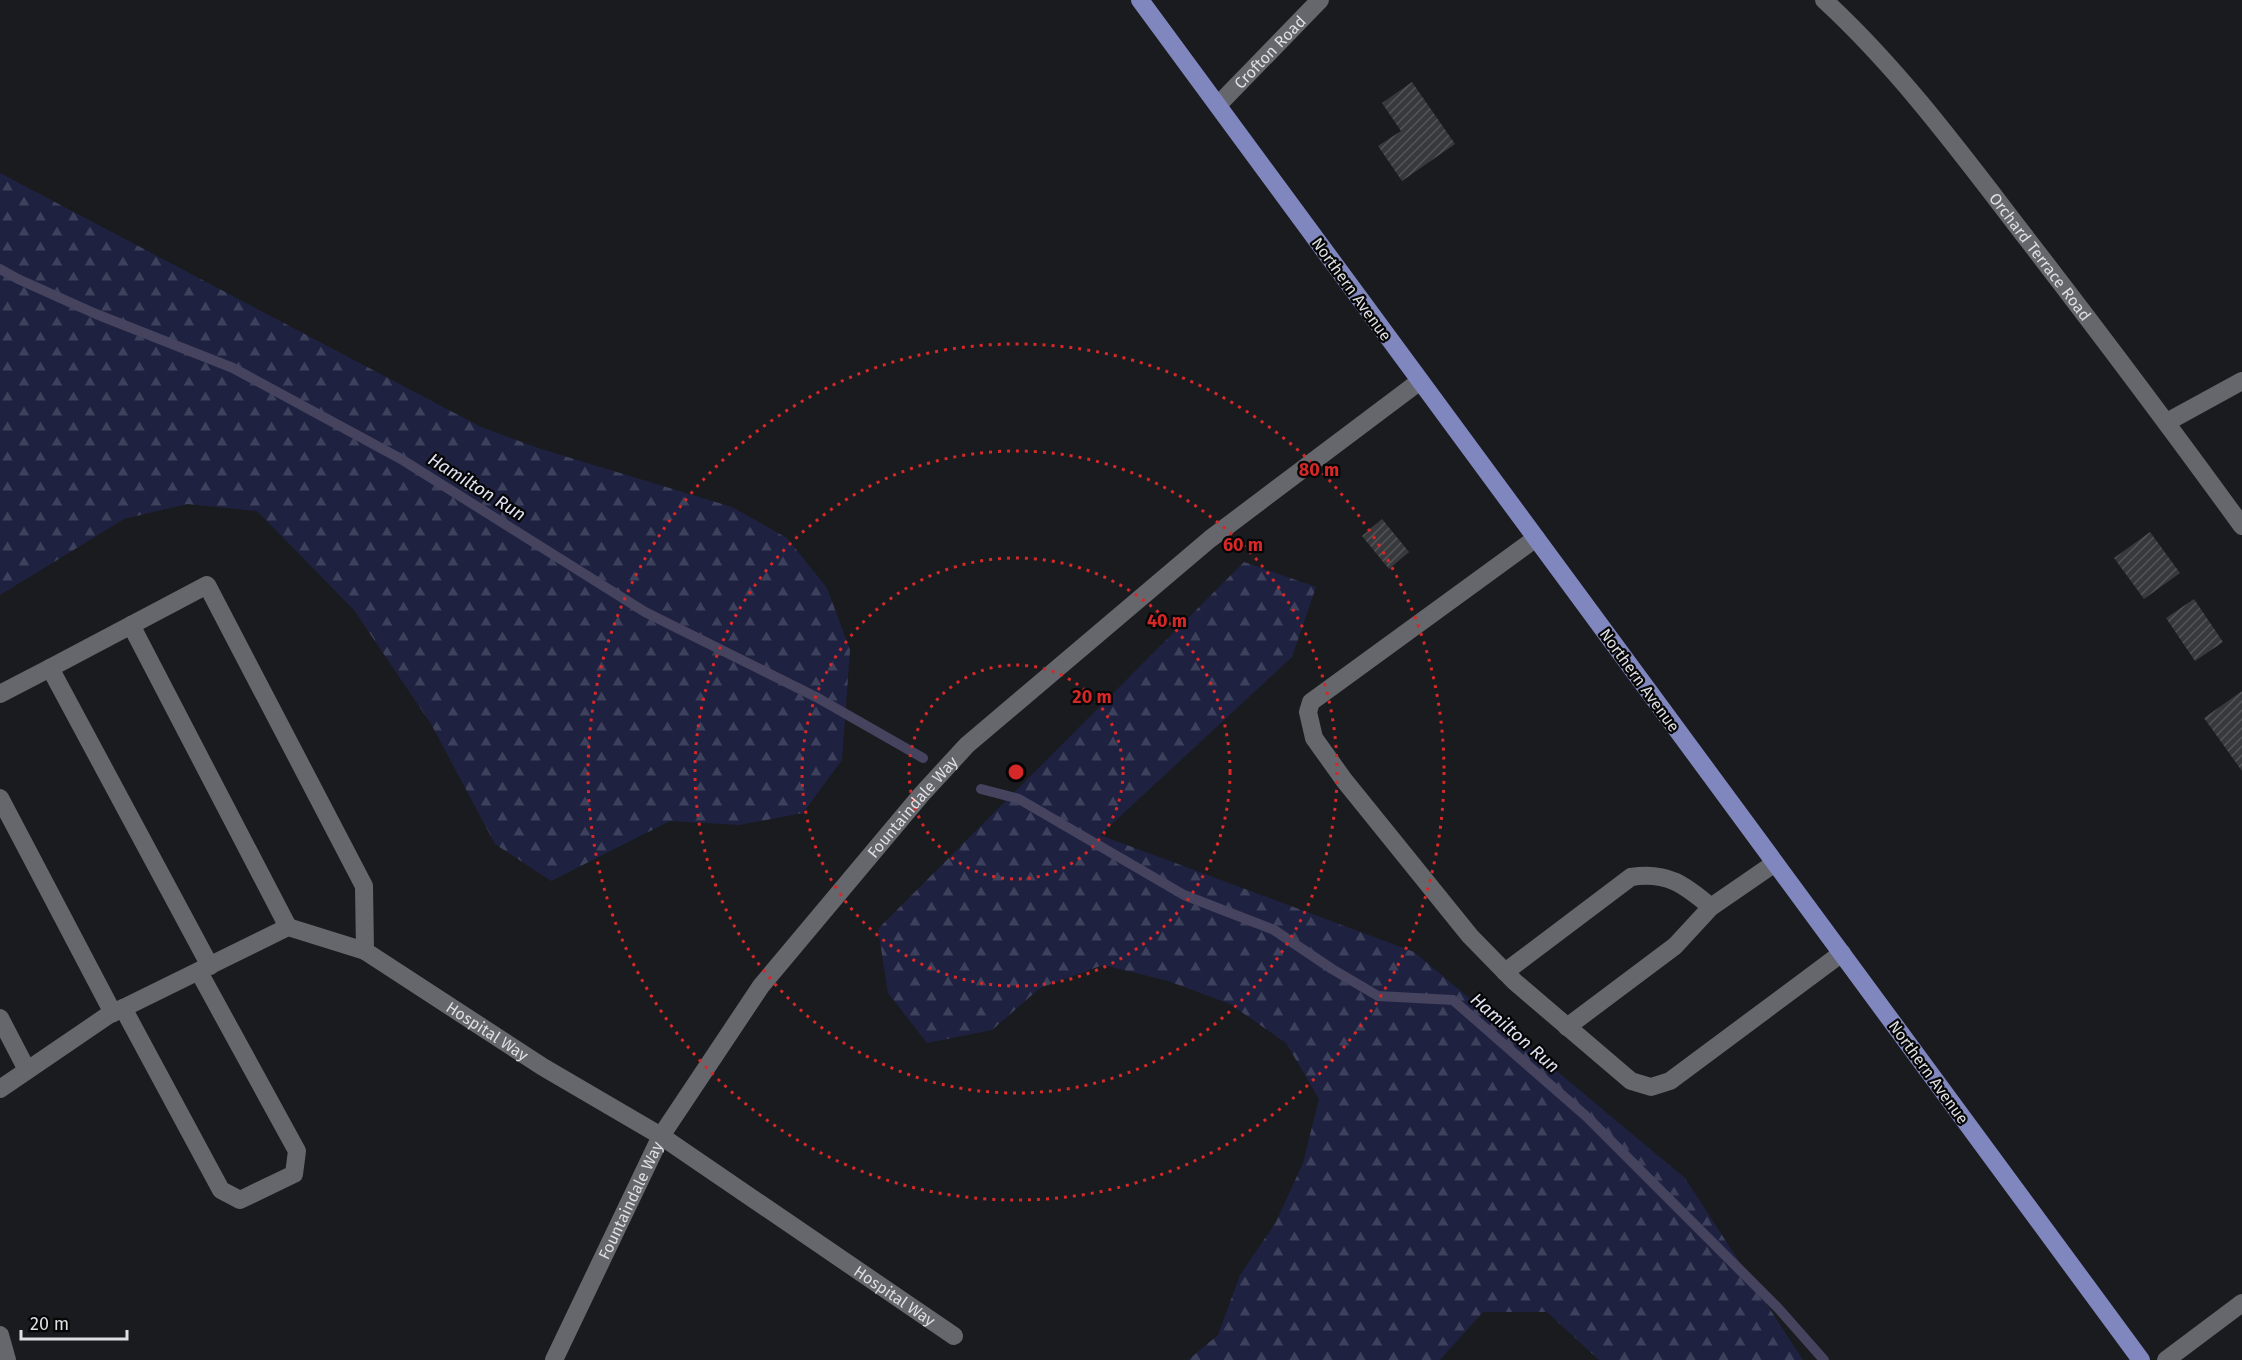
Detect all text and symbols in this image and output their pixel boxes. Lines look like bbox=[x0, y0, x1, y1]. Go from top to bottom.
street label: Crofton Road bbox=[1230, 12, 1310, 93]
street label: Orchard Terrace Road bbox=[1985, 189, 2095, 324]
street label: Northern Avenue bbox=[1308, 234, 1395, 345]
water label: Hamilton Run bbox=[424, 448, 530, 526]
text: 80 m bbox=[1299, 459, 1339, 481]
text: 60 m bbox=[1223, 534, 1263, 556]
text: 40 m bbox=[1147, 610, 1187, 632]
street label: Northern Avenue bbox=[1596, 625, 1683, 736]
text: 20 m bbox=[1072, 686, 1112, 708]
street label: Fountaindale Way bbox=[863, 752, 962, 862]
centre of rings bbox=[1006, 762, 1026, 782]
water label: Hamilton Run bbox=[1466, 988, 1564, 1078]
street label: Hospital Way bbox=[443, 998, 532, 1065]
street label: Northern Avenue bbox=[1885, 1017, 1972, 1128]
street label: Fountaindale Way bbox=[594, 1138, 667, 1263]
street label: Hospital Way bbox=[850, 1262, 939, 1330]
scale bar bbox=[21, 1303, 128, 1341]
text: 20 m bbox=[30, 1313, 69, 1335]

